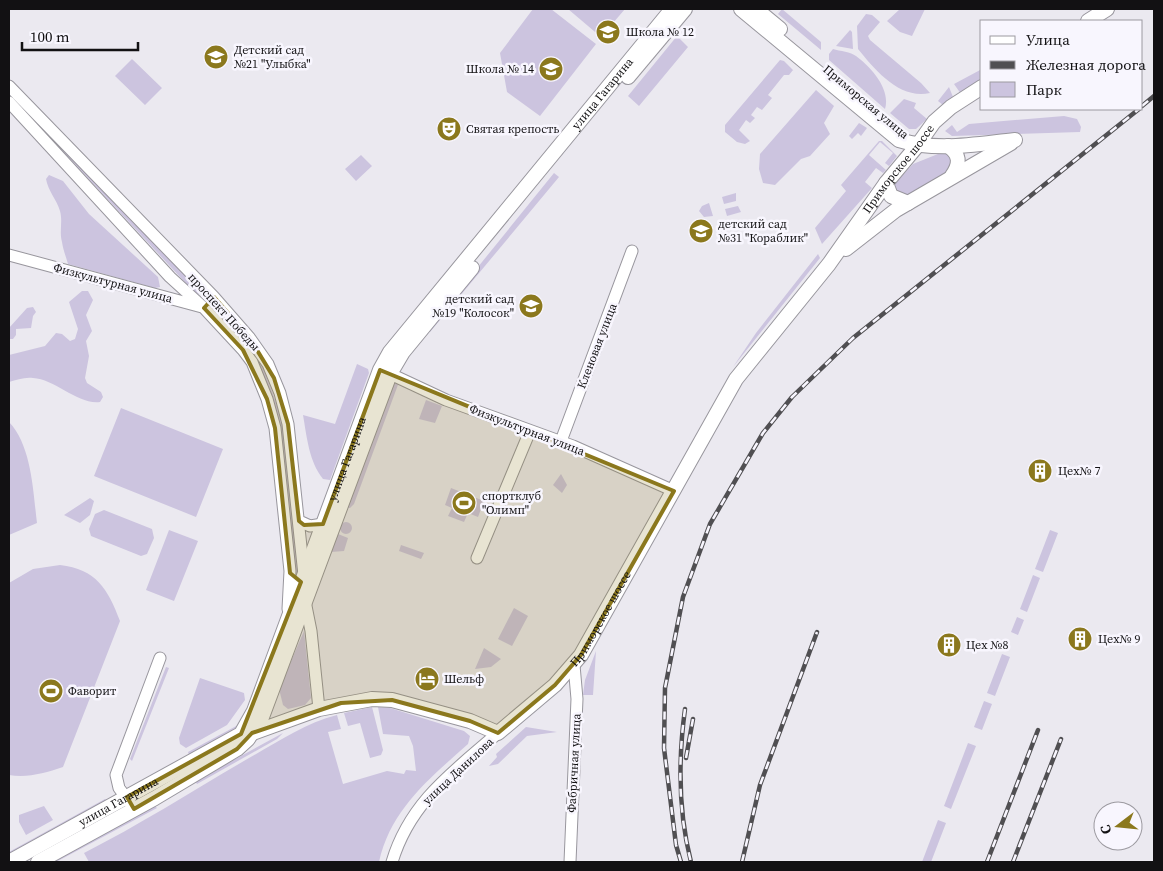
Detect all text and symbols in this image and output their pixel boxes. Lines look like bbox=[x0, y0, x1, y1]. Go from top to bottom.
school or university icon: Школа № 12 bbox=[595, 19, 621, 45]
scale bar bbox=[22, 20, 139, 52]
legend bbox=[980, 20, 1143, 110]
place label: Школа № 12 bbox=[626, 24, 694, 40]
text: 100 m bbox=[30, 26, 70, 47]
text: Улица bbox=[1026, 29, 1070, 50]
place label: Детский сад №21 "Улыбка" bbox=[234, 42, 310, 72]
school or university icon: Детский сад №21 "Улыбка" bbox=[203, 44, 229, 70]
street label: улица Гагарина bbox=[568, 54, 637, 133]
text: Железная дорога bbox=[1026, 54, 1146, 75]
school or university icon: Школа № 14 bbox=[538, 56, 564, 82]
place label: Школа № 14 bbox=[466, 61, 534, 77]
street label: Приморская улица bbox=[820, 61, 913, 143]
text: Парк bbox=[1026, 79, 1062, 100]
theatre icon: Святая крепость bbox=[436, 116, 462, 142]
place label: Святая крепость bbox=[466, 121, 559, 137]
street label: Приморское шоссе bbox=[859, 121, 938, 217]
place label: детский сад №31 "Кораблик" bbox=[718, 216, 808, 246]
school or university icon: детский сад №31 "Кораблик" bbox=[688, 218, 714, 244]
street label: Физкультурная улица bbox=[52, 259, 175, 307]
street label: проспект Победы bbox=[185, 270, 263, 354]
place label: детский сад №19 "Колосок" bbox=[432, 291, 514, 321]
school or university icon: детский сад №19 "Колосок" bbox=[518, 293, 544, 319]
street label: Кленовая улица bbox=[573, 300, 621, 391]
street label: Физкультурная улица bbox=[467, 401, 588, 460]
street label: улица Гагарина bbox=[324, 414, 370, 503]
building icon: Цех№ 7 bbox=[1027, 458, 1053, 484]
place label: Цех№ 7 bbox=[1058, 463, 1100, 479]
place label: спортклуб "Олимп" bbox=[482, 488, 541, 518]
sports icon: спортклуб "Олимп" bbox=[451, 490, 477, 516]
street label: Приморское шоссе bbox=[566, 568, 635, 670]
building icon: Цех№ 9 bbox=[1067, 626, 1093, 652]
place label: Цех№ 9 bbox=[1098, 631, 1140, 647]
building icon: Цех №8 bbox=[936, 632, 962, 658]
place label: Цех №8 bbox=[966, 637, 1008, 653]
hotel icon: Шельф bbox=[414, 666, 440, 692]
place label: Шельф bbox=[444, 671, 484, 687]
sports icon: Фаворит bbox=[38, 678, 64, 704]
place label: Фаворит bbox=[68, 683, 117, 699]
street label: Фабричная улица bbox=[563, 712, 585, 813]
street label: улица Данилова bbox=[419, 733, 498, 808]
street label: улица Гагарина bbox=[76, 773, 162, 830]
north arrow bbox=[1093, 801, 1143, 851]
text: С bbox=[1095, 822, 1116, 837]

